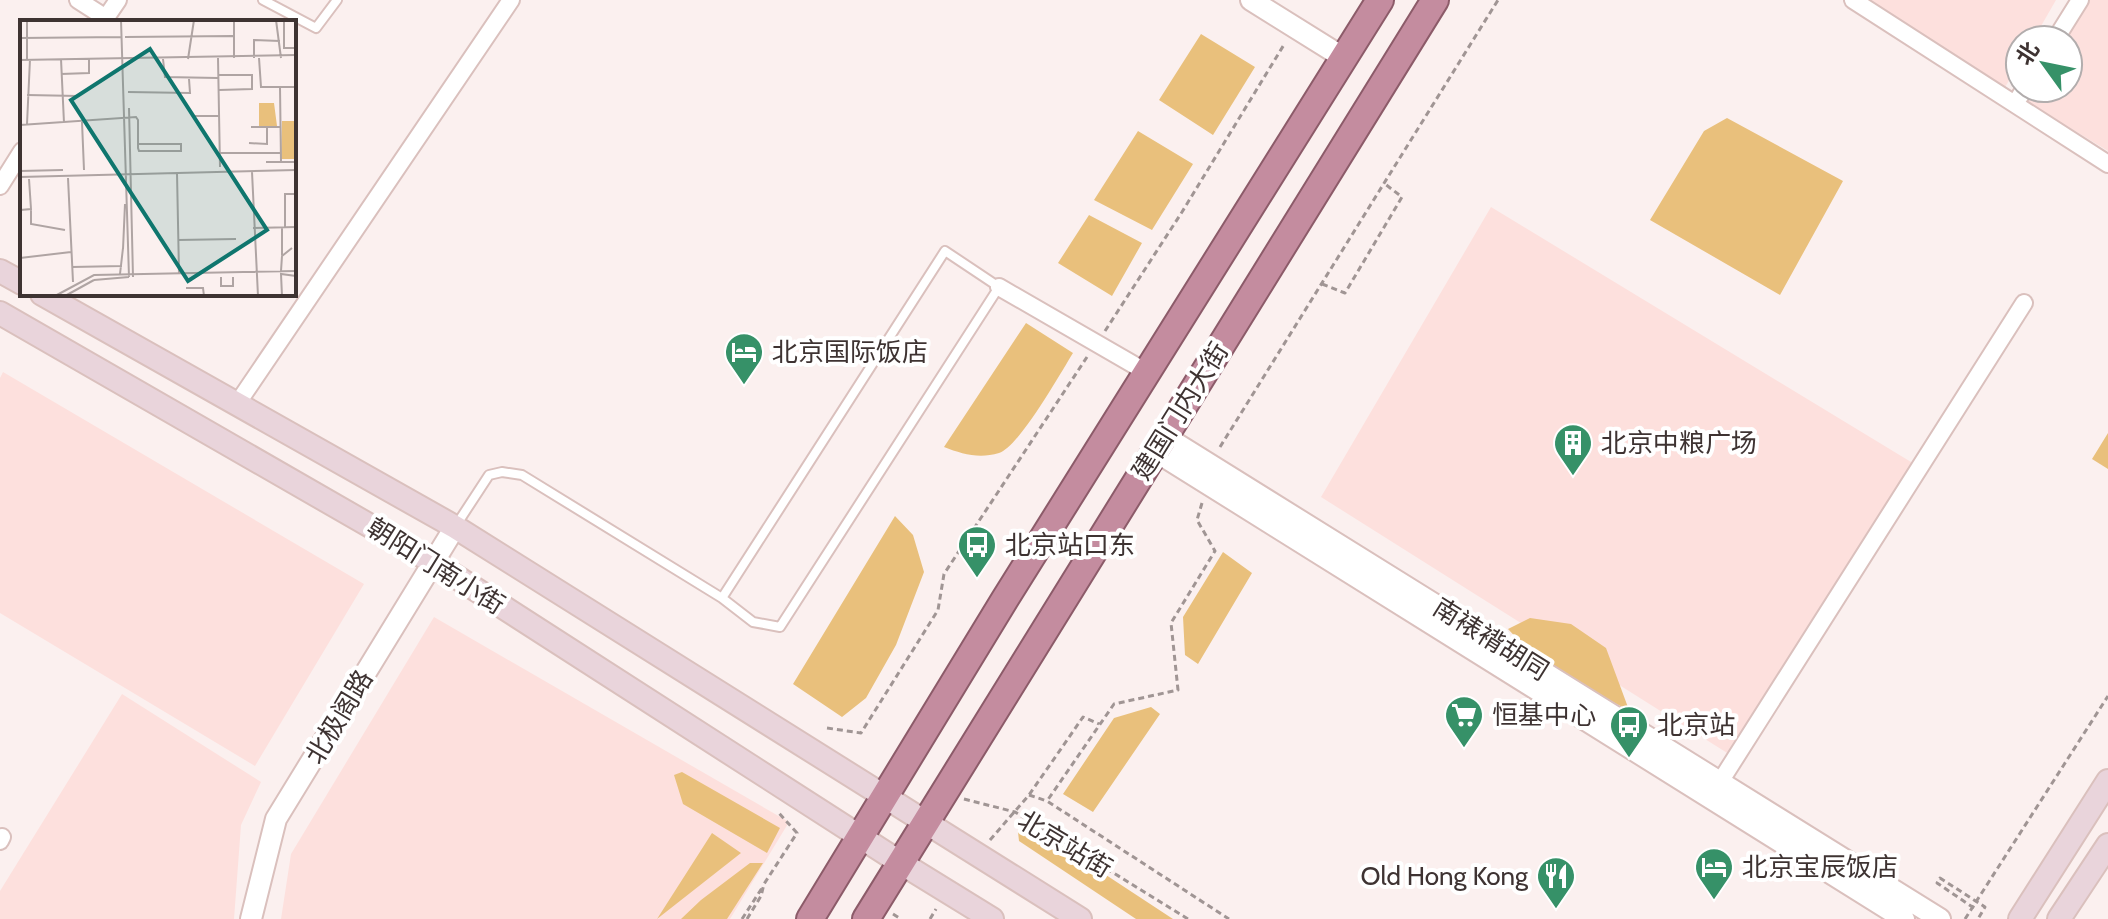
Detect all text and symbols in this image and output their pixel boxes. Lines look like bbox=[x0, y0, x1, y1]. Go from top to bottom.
inset map bbox=[20, 20, 296, 296]
north arrow bbox=[2004, 24, 2084, 104]
text: 北 bbox=[2010, 37, 2045, 70]
hotel icon: 北京国际饭店 bbox=[723, 331, 765, 386]
place label: 北京国际饭店 bbox=[772, 336, 928, 368]
street label: 建国门内大街 bbox=[1125, 336, 1235, 486]
building icon: 北京中粮广场 bbox=[1552, 422, 1594, 477]
place label: 北京中粮广场 bbox=[1601, 427, 1757, 459]
street label: 朝阳门南小街 bbox=[361, 511, 511, 621]
bus stop icon: 北京站口东 bbox=[956, 524, 998, 579]
place label: 北京站口东 bbox=[1005, 529, 1135, 561]
street label: 南裱褙胡同 bbox=[1427, 591, 1555, 687]
street label: 北极阁路 bbox=[298, 664, 380, 770]
supermarket icon: 恒基中心 bbox=[1443, 694, 1485, 749]
place label: 恒基中心 bbox=[1492, 699, 1596, 731]
bus stop icon: 北京站 bbox=[1608, 704, 1650, 759]
place label: 北京站 bbox=[1657, 709, 1735, 741]
street label: 北京站街 bbox=[1012, 803, 1118, 885]
hotel icon: 北京宝辰饭店 bbox=[1693, 846, 1735, 901]
place label: 北京宝辰饭店 bbox=[1742, 851, 1898, 883]
restaurant icon: Old Hong Kong bbox=[1535, 855, 1577, 910]
place label: Old Hong Kong bbox=[1361, 860, 1529, 892]

